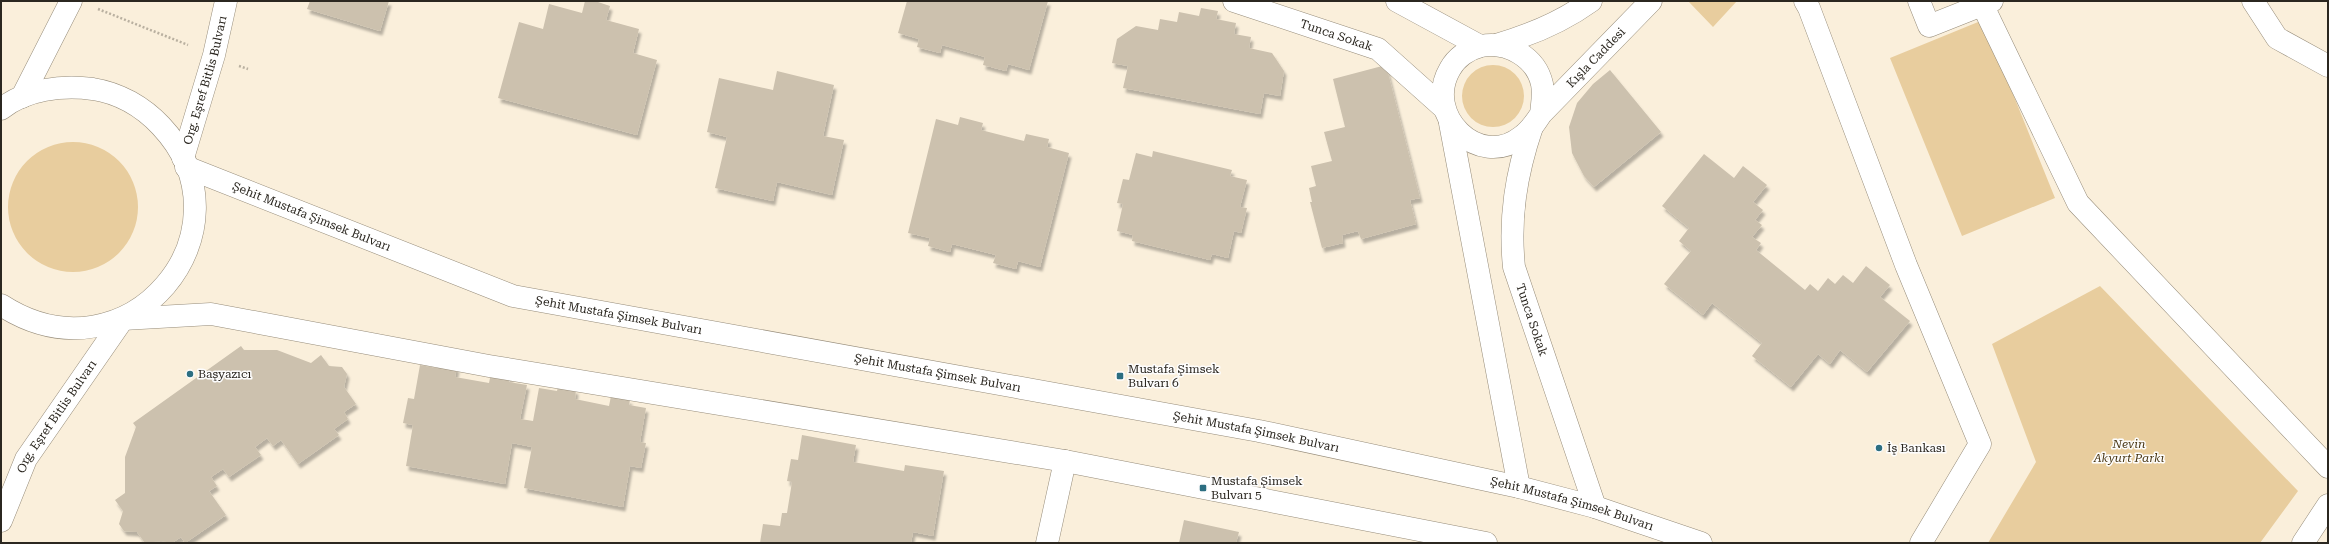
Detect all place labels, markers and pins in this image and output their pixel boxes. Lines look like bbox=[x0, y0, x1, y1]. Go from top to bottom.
place label: Mustafa Şimsek Bulvarı 6 bbox=[1128, 362, 1220, 390]
place label: Başyazıcı bbox=[198, 367, 252, 381]
marker: Başyazıcı bbox=[185, 369, 195, 379]
marker: Mustafa Şimsek Bulvarı 6 bbox=[1115, 371, 1125, 381]
place label: İş Bankası bbox=[1887, 441, 1946, 455]
marker: İş Bankası bbox=[1874, 443, 1884, 453]
place label: Mustafa Şimsek Bulvarı 5 bbox=[1211, 474, 1303, 502]
marker: Mustafa Şimsek Bulvarı 5 bbox=[1198, 483, 1208, 493]

